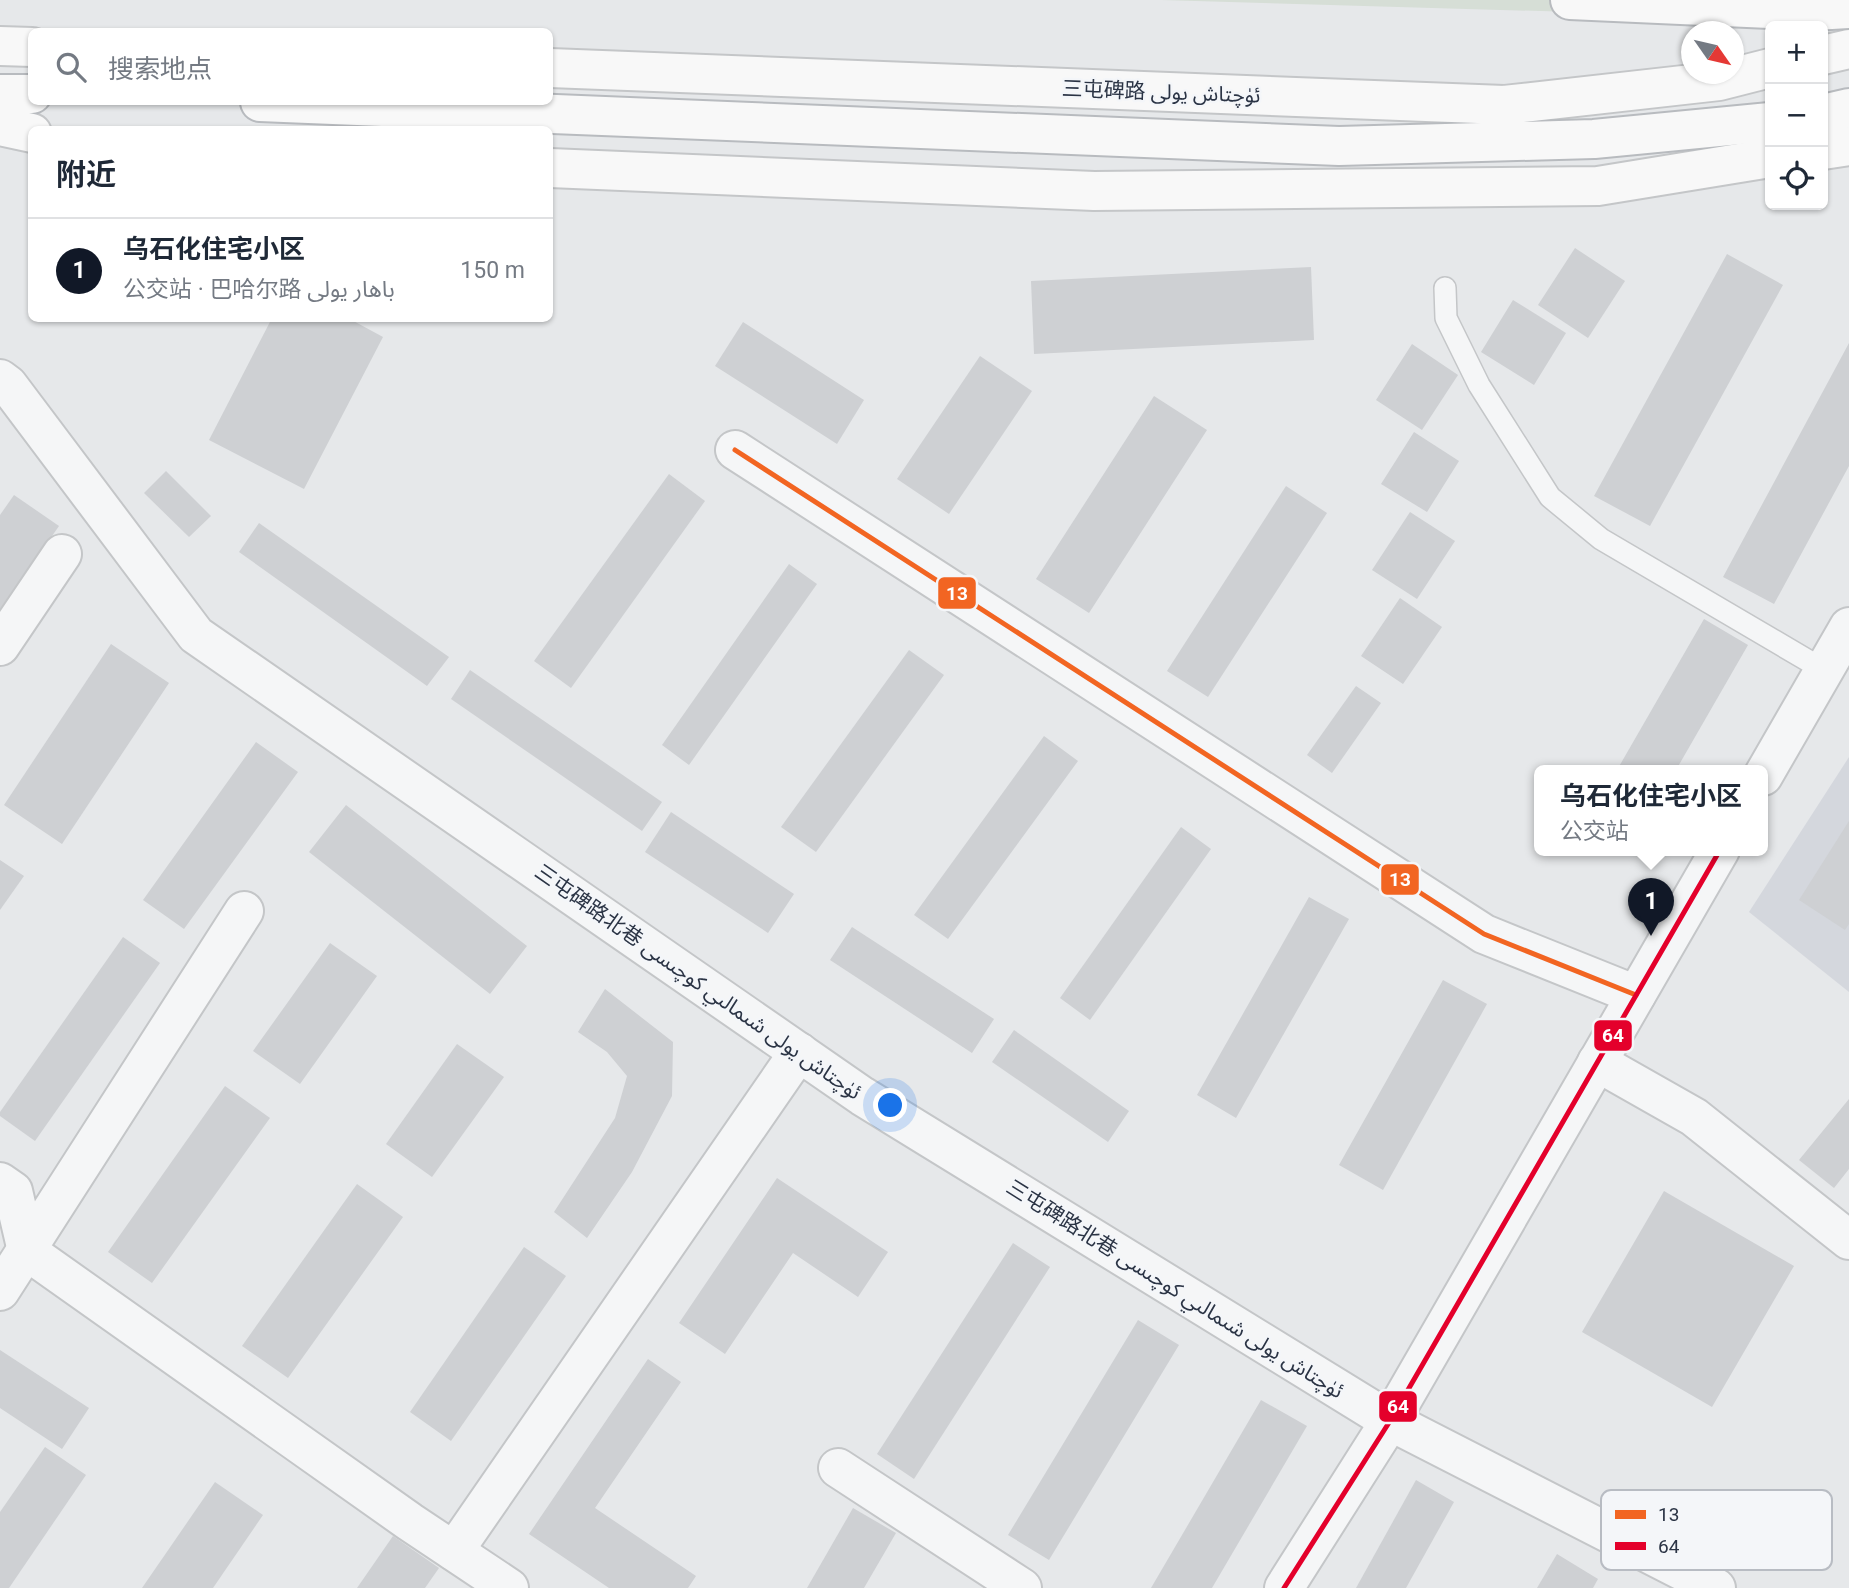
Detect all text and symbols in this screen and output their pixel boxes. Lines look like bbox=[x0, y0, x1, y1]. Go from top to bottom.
north arrow bbox=[1681, 21, 1744, 84]
map controls bbox=[1765, 21, 1828, 210]
button: + bbox=[1765, 21, 1828, 84]
search box bbox=[28, 28, 553, 105]
icon: search bbox=[52, 48, 90, 86]
text: 搜索地点 bbox=[108, 54, 212, 84]
street label: 三屯碑路 ئۈچتاش يولى bbox=[1061, 77, 1261, 109]
button: − bbox=[1765, 84, 1828, 147]
button: locate bbox=[1765, 147, 1828, 210]
text: 附近 bbox=[56, 157, 116, 192]
text: 乌石化住宅小区 bbox=[123, 234, 305, 264]
text: 1 bbox=[72, 257, 86, 284]
text: 150 m bbox=[460, 257, 525, 284]
text: 公交站 · 巴哈尔路 باھار يولى bbox=[123, 276, 395, 303]
line badge: 13 bbox=[937, 576, 977, 610]
text: 13 bbox=[946, 582, 968, 605]
popup bbox=[1534, 765, 1768, 856]
text: 乌石化住宅小区 bbox=[1560, 781, 1742, 811]
text: 公交站 bbox=[1560, 818, 1629, 845]
street label: 三屯碑路北巷 ئۈچتاش يولى شىمالىي كوچىسى bbox=[528, 860, 866, 1108]
line badge: 13 bbox=[1380, 863, 1420, 896]
text: 13 bbox=[1389, 868, 1411, 891]
pin: 1 bbox=[1628, 878, 1674, 936]
line badge: 64 bbox=[1593, 1019, 1633, 1052]
text: 64 bbox=[1602, 1024, 1624, 1047]
your location bbox=[873, 1088, 907, 1122]
street label: 三屯碑路北巷 ئۈچتاش يولى شىمالىي كوچىسى bbox=[1000, 1175, 1348, 1407]
line badge: 64 bbox=[1378, 1390, 1418, 1423]
text: 64 bbox=[1387, 1395, 1409, 1418]
legend bbox=[1601, 1490, 1832, 1570]
text: 13 bbox=[1658, 1503, 1679, 1526]
text: 64 bbox=[1658, 1535, 1680, 1558]

